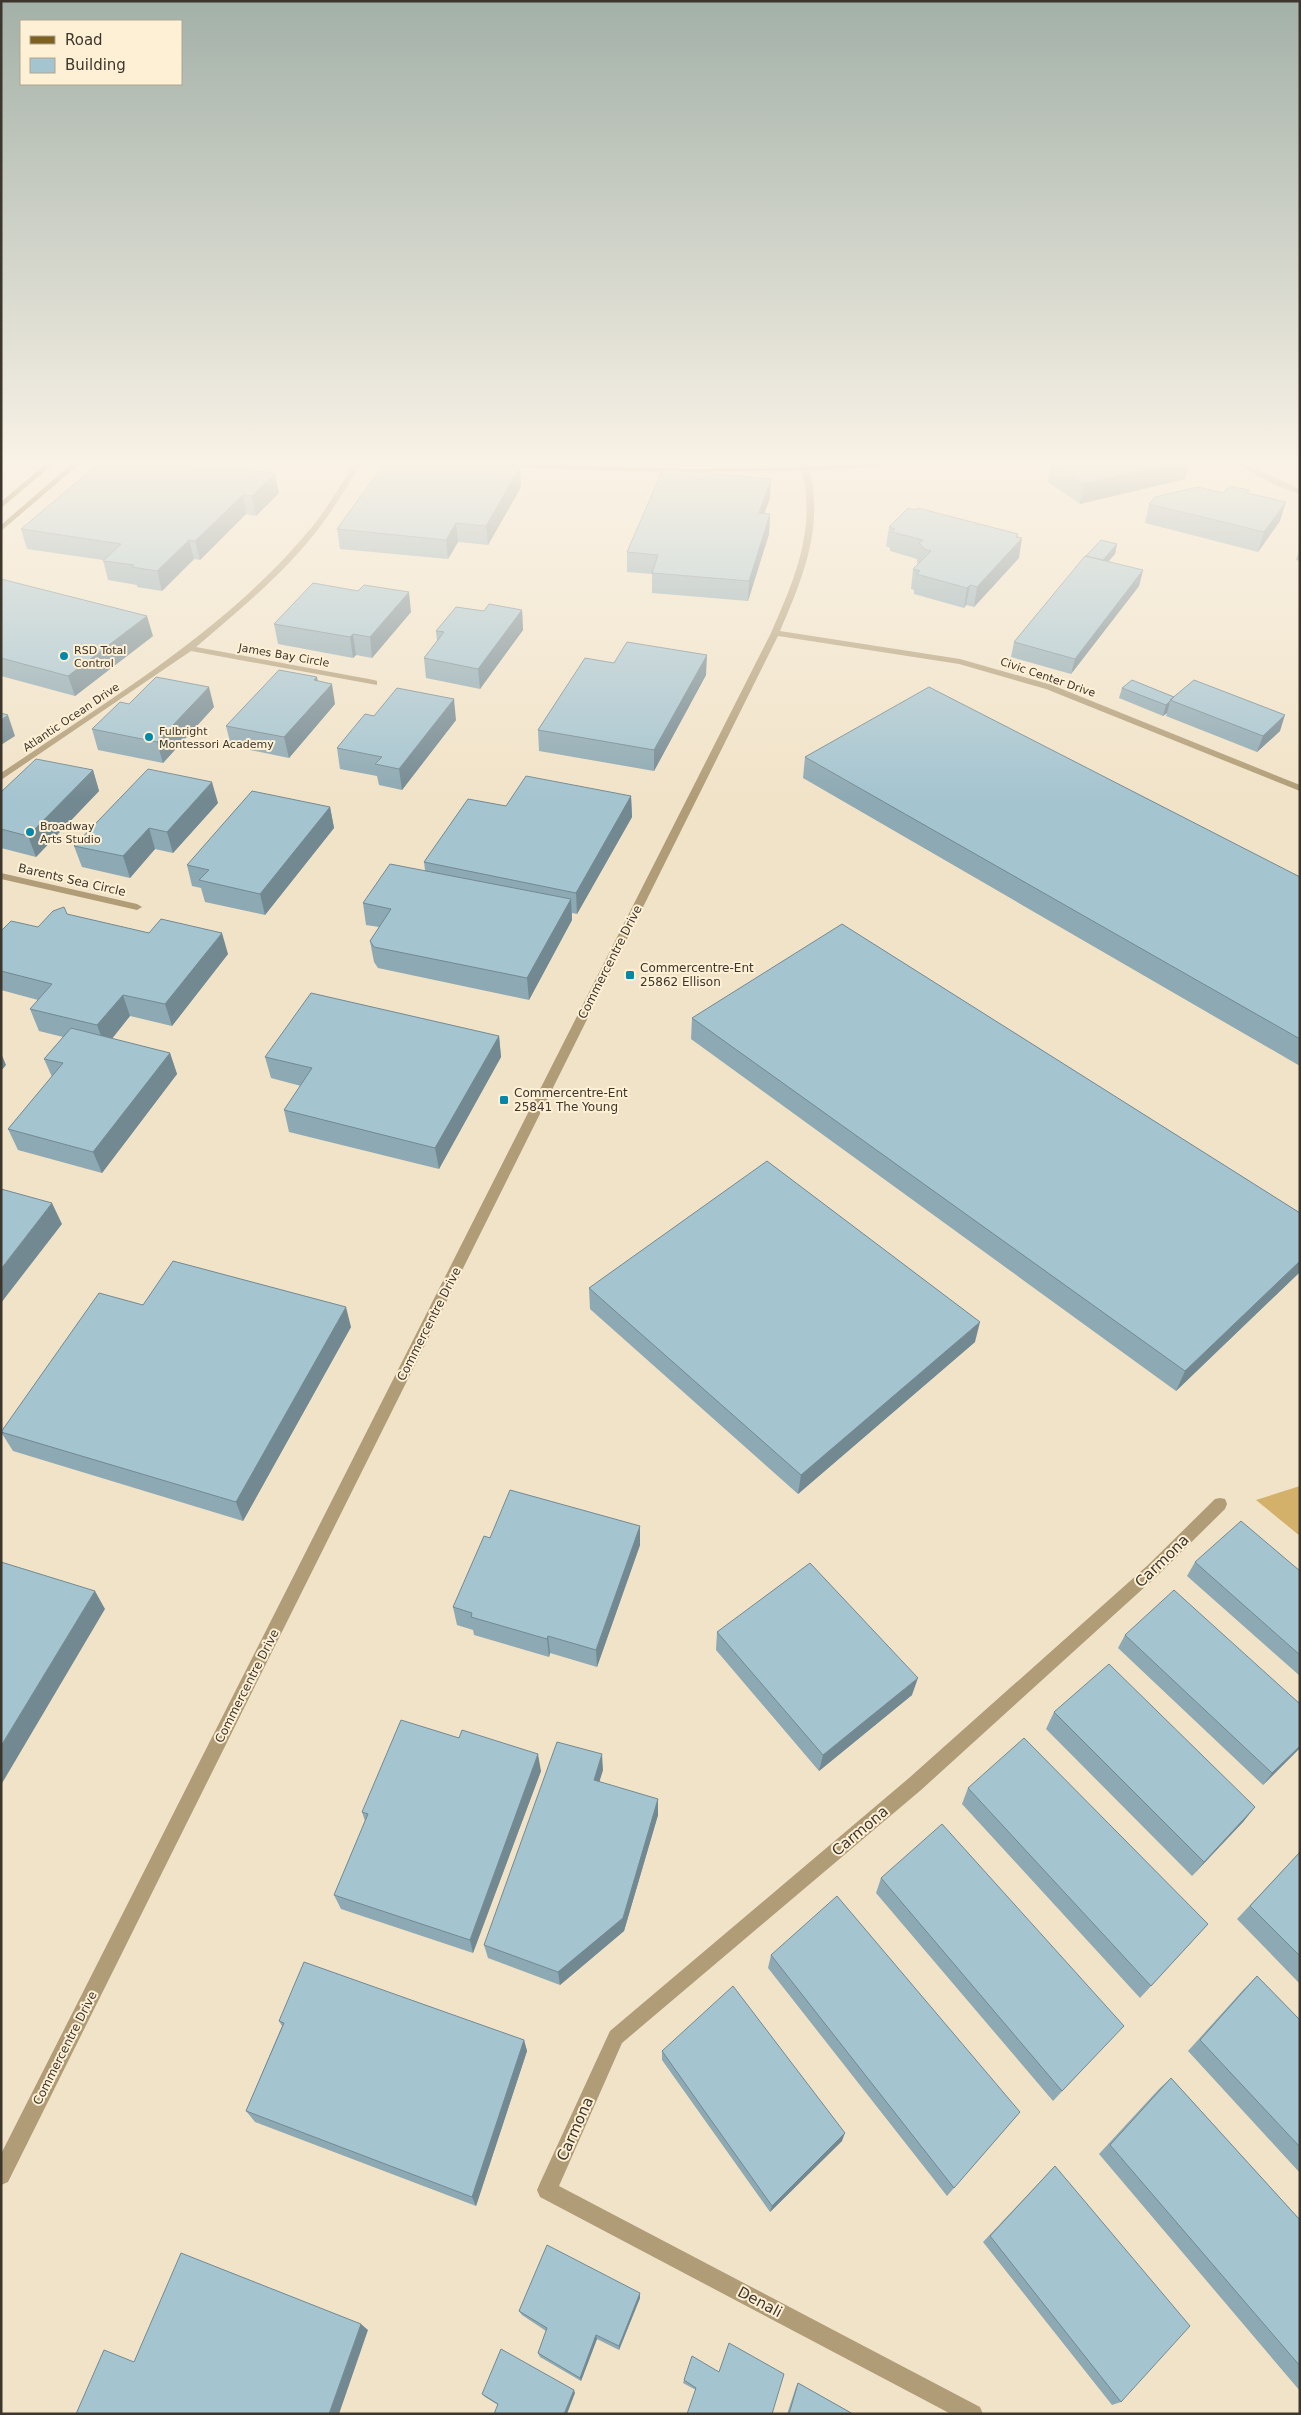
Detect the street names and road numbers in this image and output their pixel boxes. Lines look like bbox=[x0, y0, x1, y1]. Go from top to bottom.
street label: James Bay Circle bbox=[237, 641, 331, 670]
street label: Civic Center Drive bbox=[999, 655, 1097, 700]
street label: Atlantic Ocean Drive bbox=[21, 680, 122, 754]
street label: Barents Sea Circle bbox=[17, 861, 127, 899]
street label: Commercentre Drive bbox=[575, 903, 645, 1021]
street label: Commercentre Drive bbox=[394, 1265, 464, 1383]
street label: Carmona bbox=[1131, 1531, 1193, 1591]
street label: Commercentre Drive bbox=[212, 1627, 282, 1745]
street label: Carmona bbox=[828, 1802, 892, 1860]
street label: Commercentre Drive bbox=[30, 1989, 100, 2107]
street label: Carmona bbox=[553, 2094, 597, 2164]
street label: Denali bbox=[735, 2283, 785, 2321]

